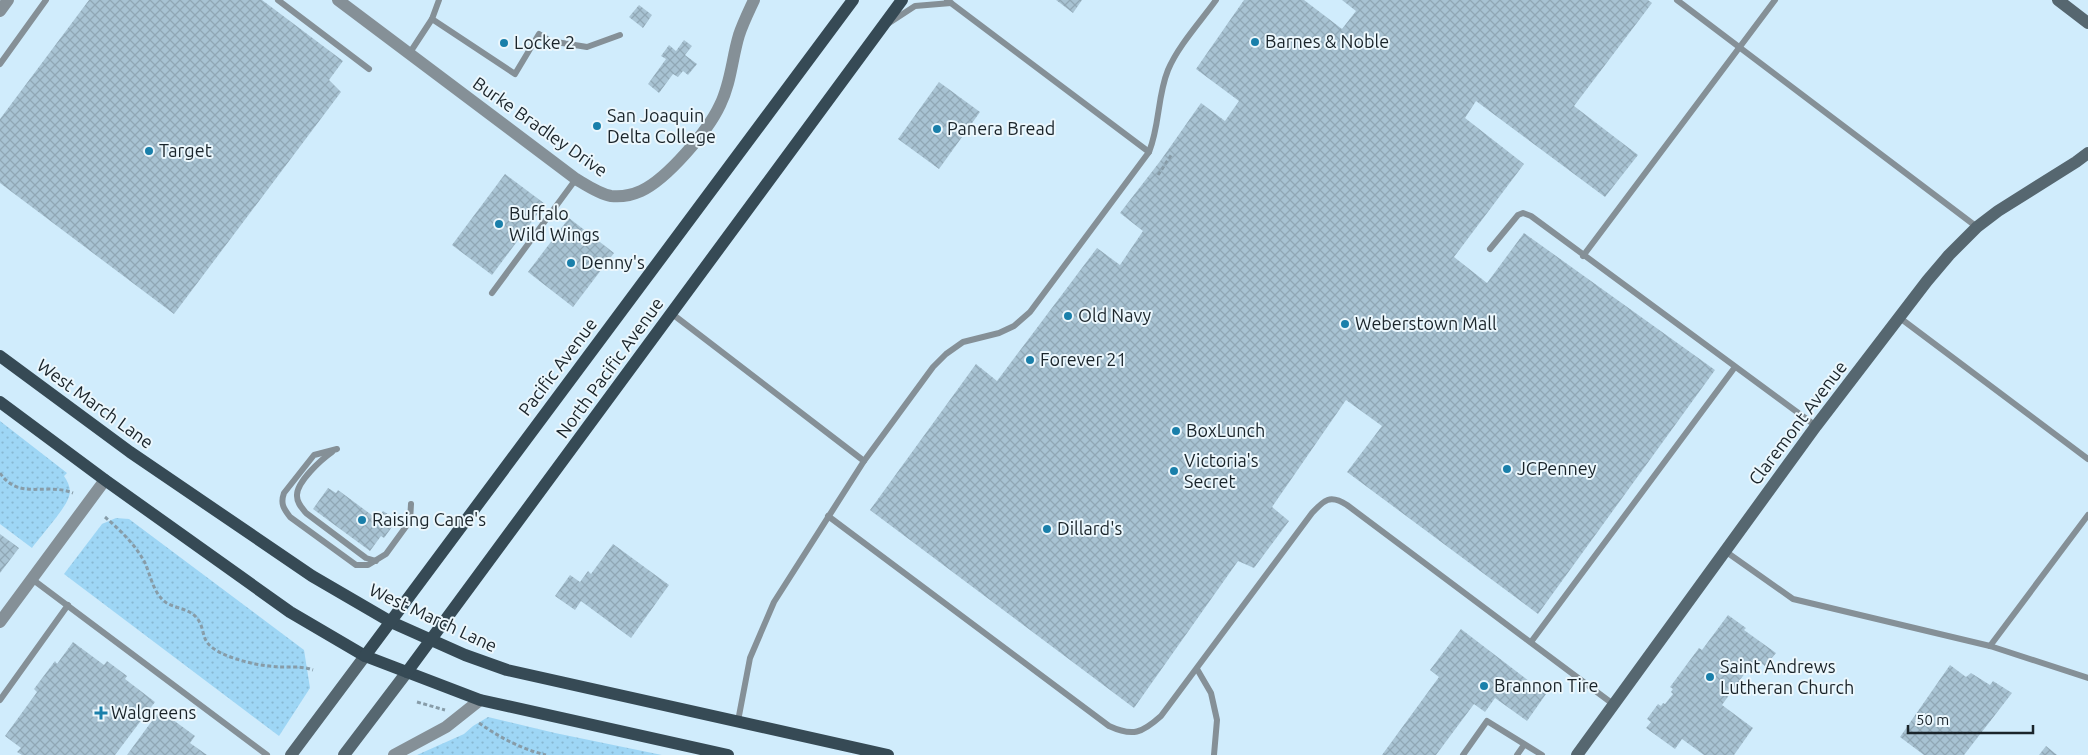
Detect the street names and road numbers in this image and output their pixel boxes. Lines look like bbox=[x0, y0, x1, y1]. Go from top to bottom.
street label: Burke Bradley Drive bbox=[470, 72, 612, 180]
street label: North Pacific Avenue bbox=[552, 293, 667, 442]
street label: Pacific Avenue bbox=[514, 314, 600, 419]
street label: West March Lane bbox=[34, 354, 157, 452]
street label: Claremont Avenue bbox=[1744, 356, 1850, 488]
street label: West March Lane bbox=[366, 579, 500, 655]

